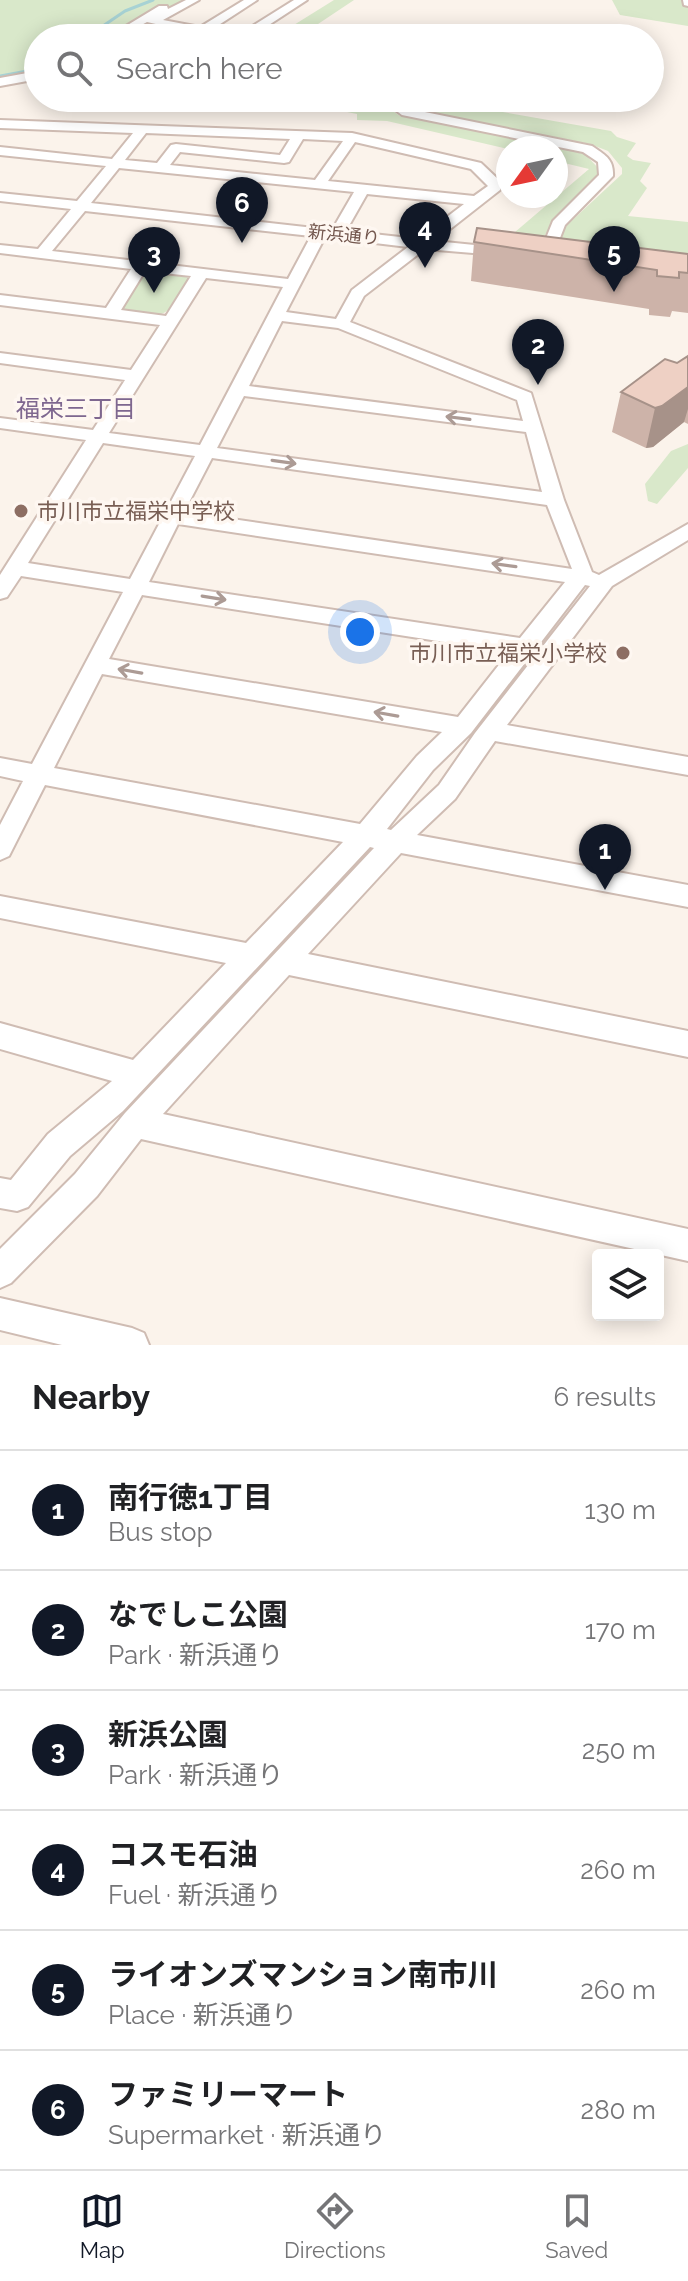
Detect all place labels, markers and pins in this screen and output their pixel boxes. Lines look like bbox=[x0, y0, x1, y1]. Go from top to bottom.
pin: 6 bbox=[216, 177, 268, 243]
pin: 4 bbox=[399, 202, 451, 268]
pin: 5 bbox=[588, 226, 640, 292]
pin: 3 bbox=[128, 227, 180, 293]
pin: 2 bbox=[512, 319, 564, 385]
place label: 市川市立福栄中学校 bbox=[37, 498, 235, 524]
marker: 市川市立福栄中学校 bbox=[12, 502, 30, 520]
place label: 市川市立福栄小学校 bbox=[409, 640, 607, 666]
marker: 市川市立福栄小学校 bbox=[614, 644, 632, 662]
pin: 1 bbox=[579, 824, 631, 890]

